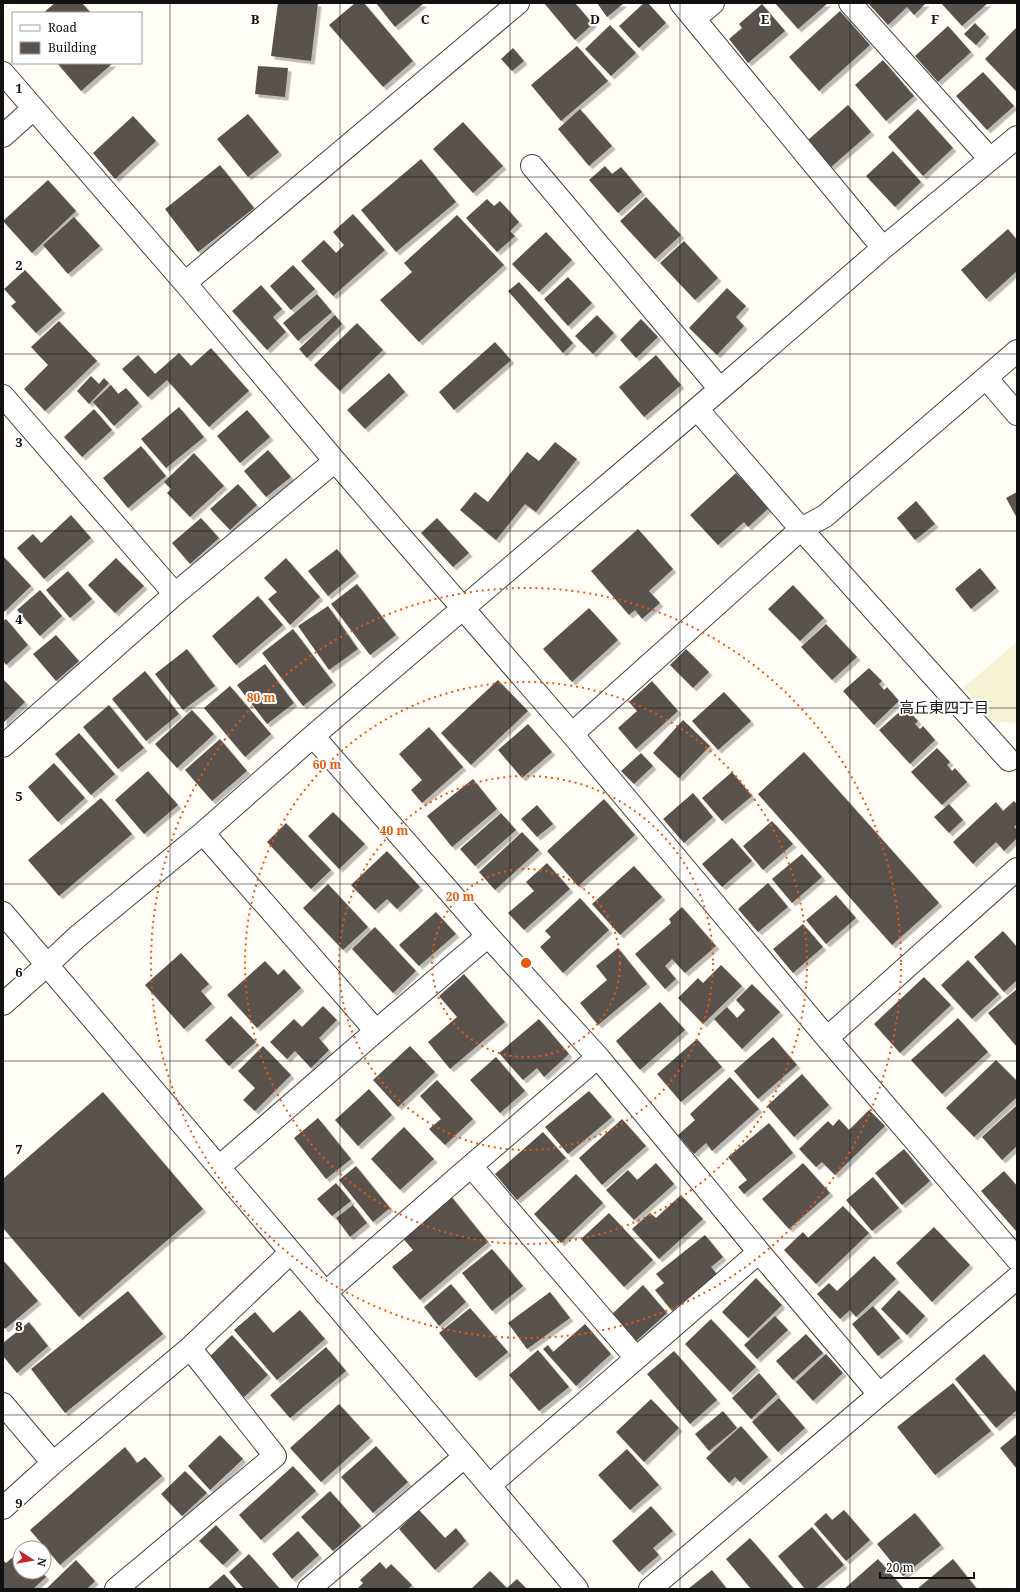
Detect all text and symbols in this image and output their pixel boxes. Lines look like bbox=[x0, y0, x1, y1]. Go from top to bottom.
text: B bbox=[251, 10, 260, 28]
text: C bbox=[421, 10, 430, 28]
text: D bbox=[590, 10, 600, 28]
text: E bbox=[761, 10, 770, 28]
text: F bbox=[931, 10, 939, 28]
legend bbox=[12, 12, 142, 64]
text: Road bbox=[48, 19, 78, 36]
text: Building bbox=[48, 39, 97, 56]
text: 1 bbox=[15, 79, 23, 97]
text: 2 bbox=[15, 256, 23, 274]
text: 3 bbox=[15, 433, 23, 451]
text: 4 bbox=[15, 610, 23, 628]
text: 80 m bbox=[247, 689, 275, 706]
district label: 高丘東四丁目 bbox=[899, 697, 989, 717]
text: 60 m bbox=[313, 756, 341, 773]
text: 5 bbox=[15, 787, 23, 805]
text: 40 m bbox=[380, 822, 408, 839]
text: 20 m bbox=[446, 888, 474, 905]
centre of rings bbox=[519, 956, 533, 970]
text: 6 bbox=[15, 963, 23, 981]
text: 7 bbox=[15, 1140, 23, 1158]
text: 8 bbox=[15, 1317, 23, 1335]
text: 9 bbox=[15, 1494, 23, 1512]
north arrow bbox=[12, 1540, 52, 1580]
scale bar bbox=[880, 1554, 974, 1580]
text: N bbox=[34, 1556, 51, 1568]
text: 20 m bbox=[886, 1559, 914, 1576]

